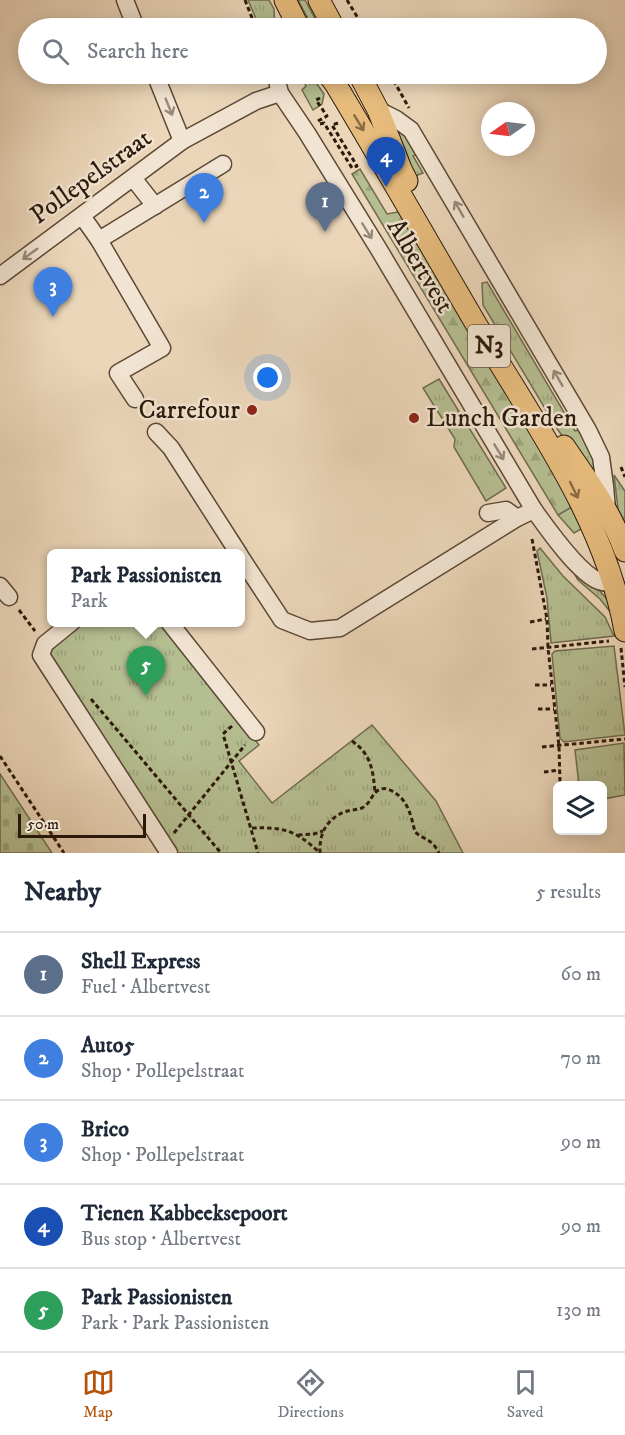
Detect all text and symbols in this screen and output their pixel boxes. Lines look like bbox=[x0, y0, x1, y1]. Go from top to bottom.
search box bbox=[18, 18, 607, 84]
icon: search bbox=[39, 35, 72, 68]
text: Search here bbox=[87, 38, 189, 65]
one-way arrow bbox=[164, 98, 175, 116]
north arrow bbox=[481, 102, 535, 156]
one-way arrow bbox=[353, 114, 365, 131]
street label: Pollepelstraat bbox=[24, 122, 158, 232]
pin: 4 bbox=[366, 138, 406, 187]
pin: 2 bbox=[184, 174, 224, 223]
pin: 1 bbox=[306, 182, 344, 232]
one-way arrow bbox=[452, 201, 464, 218]
street label: Albertvest bbox=[379, 213, 461, 319]
one-way arrow bbox=[361, 222, 374, 239]
one-way arrow bbox=[23, 247, 39, 260]
pin: 3 bbox=[34, 268, 72, 317]
road number: N3 bbox=[468, 325, 510, 367]
your location bbox=[253, 363, 282, 392]
one-way arrow bbox=[551, 370, 563, 387]
place label: Carrefour bbox=[139, 394, 240, 427]
place label: Lunch Garden bbox=[426, 402, 578, 435]
marker: Carrefour bbox=[245, 403, 259, 417]
marker: Lunch Garden bbox=[407, 411, 421, 425]
one-way arrow bbox=[494, 443, 506, 460]
one-way arrow bbox=[569, 481, 581, 499]
popup bbox=[47, 549, 245, 627]
text: Park Passionisten bbox=[70, 562, 222, 589]
text: Park bbox=[70, 589, 108, 614]
pin: 5 bbox=[126, 646, 166, 696]
map controls bbox=[553, 781, 607, 835]
button: layers bbox=[553, 781, 607, 835]
scale bar bbox=[18, 811, 146, 838]
text: 50 m bbox=[27, 814, 59, 834]
text: Nearby bbox=[24, 876, 101, 909]
text: 5 results bbox=[536, 880, 601, 905]
text: Shell Express bbox=[81, 948, 200, 975]
text: 1 bbox=[40, 962, 47, 987]
text: 60 m bbox=[561, 962, 601, 987]
text: Fuel · Albertvest bbox=[81, 975, 210, 1000]
text: Auto5 bbox=[81, 1032, 134, 1059]
text: 2 bbox=[39, 1046, 48, 1071]
text: 70 m bbox=[560, 1046, 601, 1071]
text: Shop · Pollepelstraat bbox=[81, 1059, 244, 1084]
text: Brico bbox=[81, 1116, 129, 1143]
text: 3 bbox=[40, 1130, 47, 1155]
text: 90 m bbox=[561, 1130, 601, 1155]
text: Shop · Pollepelstraat bbox=[81, 1143, 244, 1168]
text: Tienen Kabbeeksepoort bbox=[81, 1200, 288, 1227]
text: 4 bbox=[38, 1214, 49, 1239]
text: 90 m bbox=[561, 1214, 601, 1239]
text: Bus stop · Albertvest bbox=[81, 1227, 241, 1252]
text: Park Passionisten bbox=[81, 1284, 232, 1311]
text: 5 bbox=[39, 1298, 48, 1323]
text: 130 m bbox=[556, 1298, 601, 1323]
text: Park · Park Passionisten bbox=[81, 1311, 269, 1336]
tab: Map bbox=[82, 1366, 115, 1422]
tab: Directions bbox=[278, 1366, 344, 1422]
tab: Saved bbox=[507, 1366, 544, 1422]

